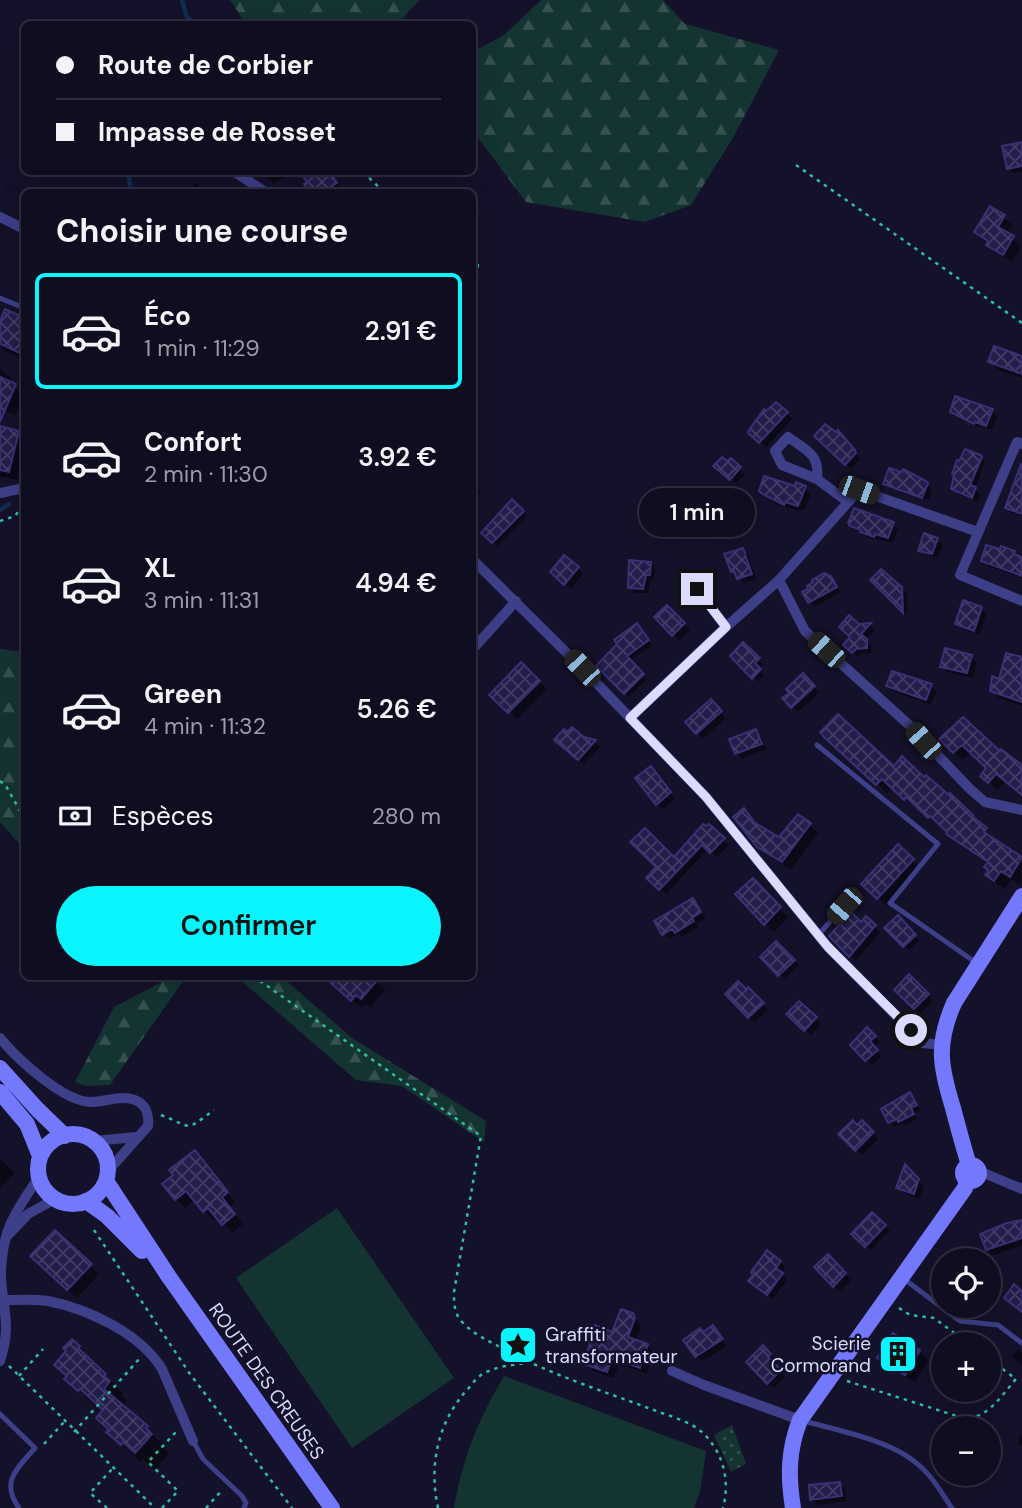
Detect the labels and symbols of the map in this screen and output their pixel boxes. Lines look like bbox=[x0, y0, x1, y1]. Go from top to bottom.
car bbox=[836, 473, 883, 507]
callout: 1 min bbox=[639, 488, 755, 536]
route end bbox=[681, 573, 713, 605]
car bbox=[804, 628, 849, 672]
car bbox=[560, 646, 605, 690]
car bbox=[902, 718, 945, 764]
car bbox=[823, 883, 866, 929]
route start bbox=[895, 1014, 927, 1046]
street label: ROUTE DES CREUSES bbox=[203, 1298, 330, 1464]
place label: Graffiti transformateur bbox=[545, 1322, 678, 1369]
place icon: Graffiti transformateur bbox=[497, 1324, 539, 1366]
place label: Scierie Cormorand bbox=[771, 1331, 871, 1378]
building icon: Scierie Cormorand bbox=[877, 1333, 919, 1375]

